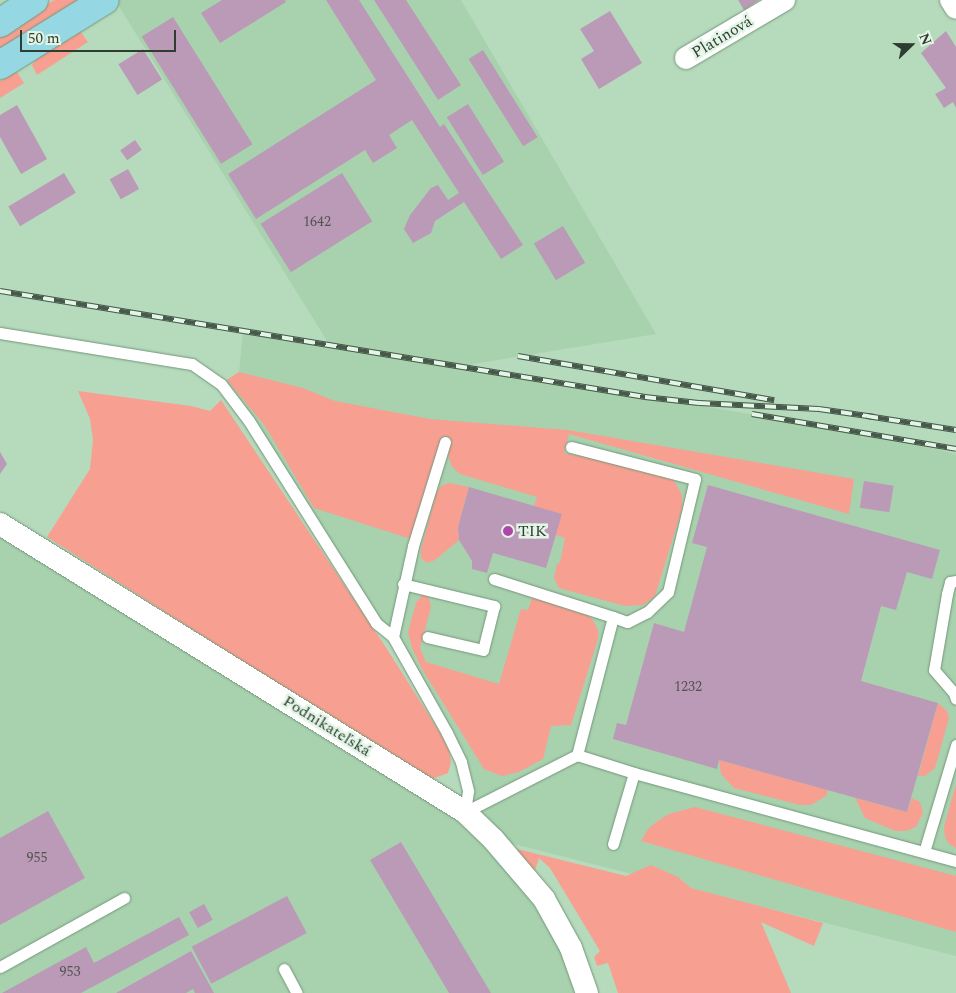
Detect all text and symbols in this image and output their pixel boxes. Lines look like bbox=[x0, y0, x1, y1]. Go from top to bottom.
street label: Platinová bbox=[688, 12, 756, 62]
scale bar bbox=[22, 20, 179, 52]
north arrow bbox=[886, 20, 936, 70]
text: 50 m bbox=[28, 27, 60, 50]
text: N bbox=[913, 30, 937, 48]
house number: 1642 bbox=[303, 214, 331, 230]
place label: TIK bbox=[518, 521, 547, 541]
marker: TIK bbox=[502, 525, 514, 537]
house number: 1232 bbox=[674, 679, 702, 695]
street label: Podnikateľská bbox=[280, 691, 374, 761]
house number: 955 bbox=[27, 850, 47, 866]
house number: 953 bbox=[60, 964, 80, 980]

